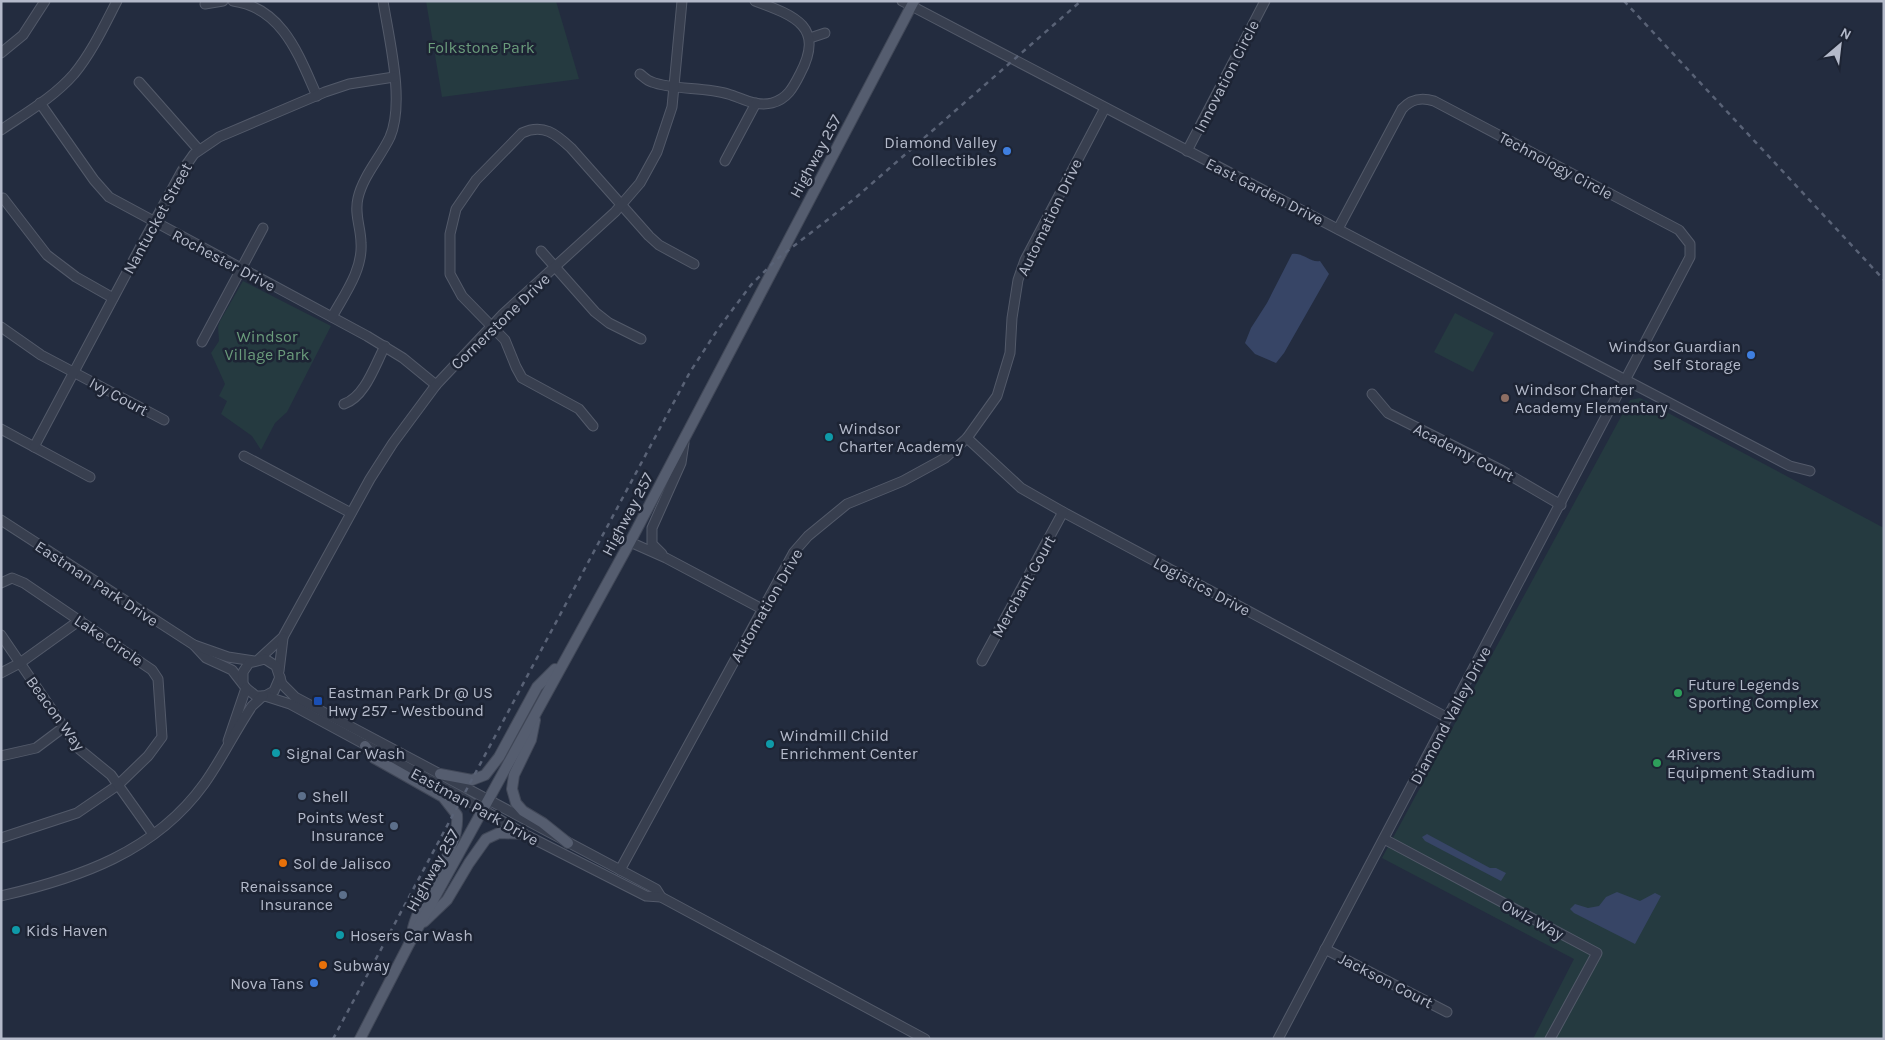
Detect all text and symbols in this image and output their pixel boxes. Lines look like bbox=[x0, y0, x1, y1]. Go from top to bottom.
street label: Innovation Circle bbox=[1190, 17, 1263, 136]
north arrow bbox=[1815, 20, 1865, 70]
text: N bbox=[1837, 24, 1854, 44]
park label: Folkstone Park bbox=[427, 38, 535, 57]
street label: Highway 257 bbox=[786, 111, 846, 201]
street label: Technology Circle bbox=[1495, 127, 1616, 204]
place label: Diamond Valley Collectibles bbox=[884, 133, 998, 170]
marker: Diamond Valley Collectibles bbox=[1001, 145, 1013, 157]
street label: East Garden Drive bbox=[1203, 154, 1327, 229]
street label: Automation Drive bbox=[1013, 156, 1086, 279]
street label: Nantucket Street bbox=[119, 159, 196, 277]
street label: Rochester Drive bbox=[169, 225, 279, 296]
street label: Cornerstone Drive bbox=[447, 269, 554, 373]
park label: Windsor Village Park bbox=[224, 327, 310, 364]
place label: Windsor Guardian Self Storage bbox=[1609, 337, 1741, 374]
marker: Windsor Guardian Self Storage bbox=[1745, 349, 1757, 361]
street label: Ivy Court bbox=[86, 373, 151, 420]
place label: Windsor Charter Academy Elementary bbox=[1515, 380, 1668, 417]
marker: Windsor Charter Academy Elementary bbox=[1499, 392, 1511, 404]
place label: Windsor Charter Academy bbox=[839, 419, 964, 456]
street label: Academy Court bbox=[1410, 419, 1517, 486]
marker: Windsor Charter Academy bbox=[823, 431, 835, 443]
street label: Highway 257 bbox=[598, 469, 658, 559]
street label: Merchant Court bbox=[988, 532, 1059, 641]
street label: Eastman Park Drive bbox=[32, 536, 162, 630]
street label: Automation Drive bbox=[726, 545, 807, 665]
street label: Logistics Drive bbox=[1150, 553, 1253, 620]
street label: Lake Circle bbox=[71, 611, 147, 670]
street label: Diamond Valley Drive bbox=[1406, 643, 1495, 788]
street label: Beacon Way bbox=[22, 672, 89, 755]
place label: Future Legends Sporting Complex bbox=[1688, 675, 1819, 712]
place label: Eastman Park Dr @ US Hwy 257 - Westbound bbox=[328, 683, 493, 720]
marker: Future Legends Sporting Complex bbox=[1672, 687, 1684, 699]
marker: Eastman Park Dr @ US Hwy 257 - Westbound bbox=[312, 695, 324, 707]
place label: Windmill Child Enrichment Center bbox=[780, 726, 918, 763]
marker: Windmill Child Enrichment Center bbox=[764, 738, 776, 750]
place label: Signal Car Wash bbox=[286, 744, 405, 763]
place label: 4Rivers Equipment Stadium bbox=[1667, 745, 1815, 782]
marker: Signal Car Wash bbox=[270, 747, 282, 759]
marker: 4Rivers Equipment Stadium bbox=[1651, 757, 1663, 769]
street label: Eastman Park Drive bbox=[408, 763, 542, 849]
place label: Shell bbox=[312, 787, 349, 806]
marker: Shell bbox=[296, 790, 308, 802]
place label: Points West Insurance bbox=[297, 808, 384, 845]
marker: Points West Insurance bbox=[388, 820, 400, 832]
street label: Highway 257 bbox=[402, 825, 463, 915]
place label: Sol de Jalisco bbox=[293, 854, 391, 873]
marker: Sol de Jalisco bbox=[277, 857, 289, 869]
place label: Renaissance Insurance bbox=[240, 877, 333, 914]
marker: Renaissance Insurance bbox=[337, 889, 349, 901]
street label: Owlz Way bbox=[1498, 895, 1568, 944]
place label: Kids Haven bbox=[26, 921, 108, 940]
marker: Kids Haven bbox=[10, 924, 22, 936]
place label: Hosers Car Wash bbox=[350, 926, 473, 945]
marker: Hosers Car Wash bbox=[334, 929, 346, 941]
street label: Jackson Court bbox=[1335, 949, 1436, 1012]
place label: Subway bbox=[333, 956, 390, 975]
marker: Subway bbox=[317, 959, 329, 971]
place label: Nova Tans bbox=[230, 974, 304, 993]
marker: Nova Tans bbox=[308, 977, 320, 989]

